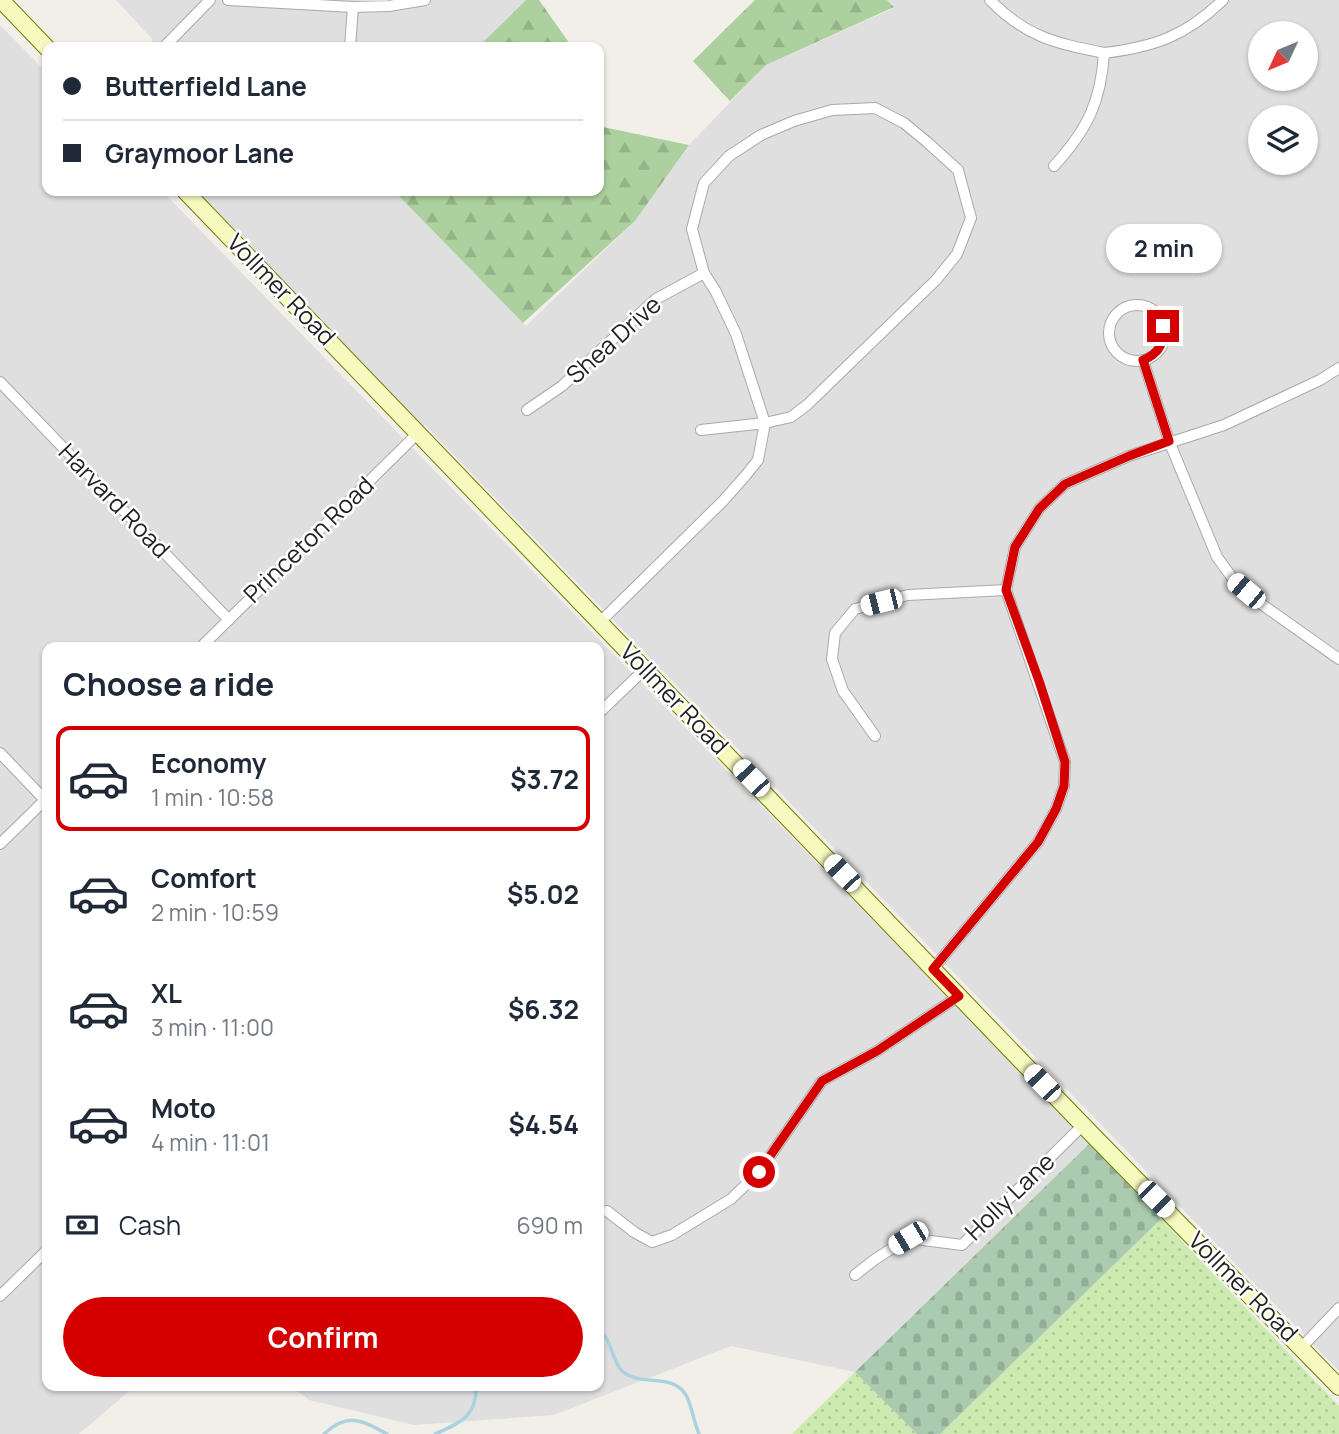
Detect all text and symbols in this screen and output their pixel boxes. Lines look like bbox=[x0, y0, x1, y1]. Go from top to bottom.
north arrow bbox=[1248, 21, 1318, 91]
map controls bbox=[1248, 21, 1318, 175]
text: Butterfield Lane bbox=[105, 68, 307, 104]
button: layers bbox=[1248, 105, 1318, 175]
text: Graymoor Lane bbox=[105, 135, 294, 171]
callout: 2 min bbox=[1105, 224, 1221, 274]
street label: Vollmer Road bbox=[221, 226, 344, 352]
text: 2 min bbox=[1134, 232, 1194, 264]
street label: Shea Drive bbox=[558, 287, 668, 390]
route end bbox=[1147, 310, 1179, 342]
street label: Harvard Road bbox=[52, 435, 178, 564]
street label: Princeton Road bbox=[236, 468, 380, 610]
car bbox=[1224, 569, 1269, 613]
car bbox=[859, 587, 904, 617]
street label: Vollmer Road bbox=[614, 635, 737, 761]
text: Choose a ride bbox=[63, 662, 274, 706]
text: Economy bbox=[151, 745, 266, 781]
icon: car bbox=[67, 747, 130, 810]
car bbox=[729, 756, 774, 800]
text: $3.72 bbox=[510, 761, 579, 797]
text: 1 min · 10:58 bbox=[151, 781, 274, 813]
car bbox=[820, 851, 865, 895]
text: Comfort bbox=[151, 860, 257, 896]
icon: car bbox=[67, 862, 130, 925]
text: $5.02 bbox=[507, 876, 579, 912]
text: 2 min · 10:59 bbox=[151, 896, 279, 928]
text: XL bbox=[151, 975, 182, 1011]
icon: car bbox=[67, 977, 130, 1040]
text: $6.32 bbox=[508, 991, 579, 1027]
text: 3 min · 11:00 bbox=[151, 1011, 274, 1043]
car bbox=[1020, 1061, 1065, 1105]
text: Moto bbox=[151, 1090, 216, 1126]
icon: car bbox=[67, 1092, 130, 1155]
text: $4.54 bbox=[508, 1106, 579, 1142]
text: 4 min · 11:01 bbox=[151, 1126, 270, 1158]
street label: Holly Lane bbox=[957, 1145, 1061, 1247]
route start bbox=[743, 1156, 775, 1188]
car bbox=[1134, 1177, 1179, 1221]
icon: cash bbox=[63, 1206, 101, 1244]
text: Cash bbox=[119, 1207, 181, 1243]
text: 690 m bbox=[517, 1209, 583, 1241]
car bbox=[885, 1218, 932, 1258]
street label: Vollmer Road bbox=[1182, 1224, 1306, 1348]
button: Confirm bbox=[63, 1297, 583, 1377]

